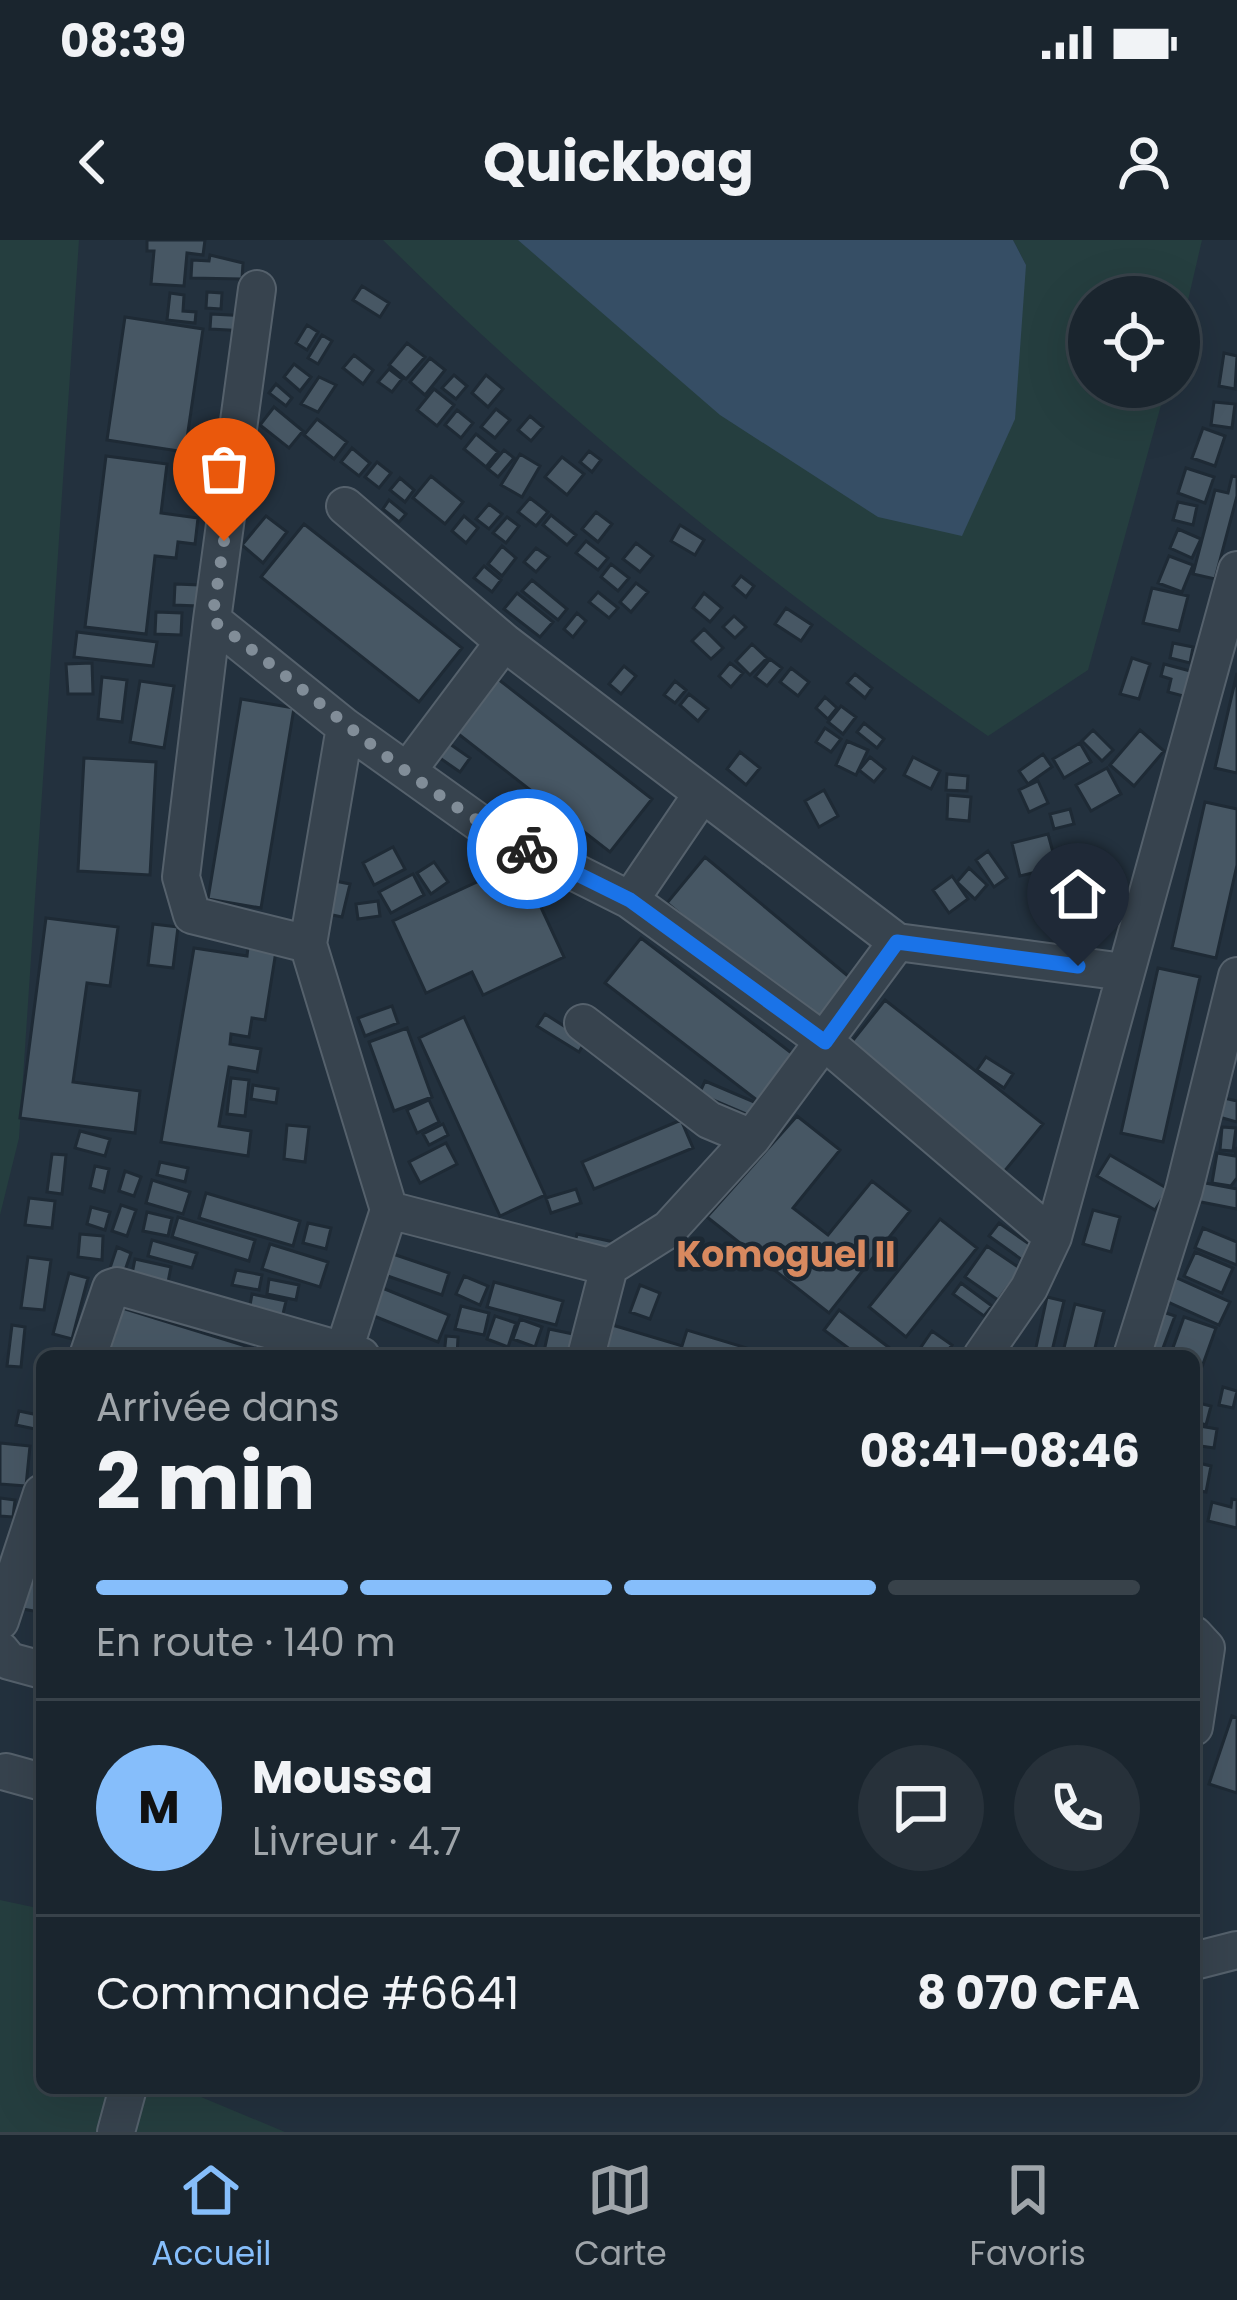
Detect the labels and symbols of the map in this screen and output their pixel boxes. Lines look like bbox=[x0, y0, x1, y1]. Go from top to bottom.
pin bbox=[173, 418, 275, 541]
courier bbox=[467, 789, 587, 909]
pin bbox=[1027, 843, 1129, 966]
district label: Komoguel II bbox=[676, 1229, 896, 1280]

